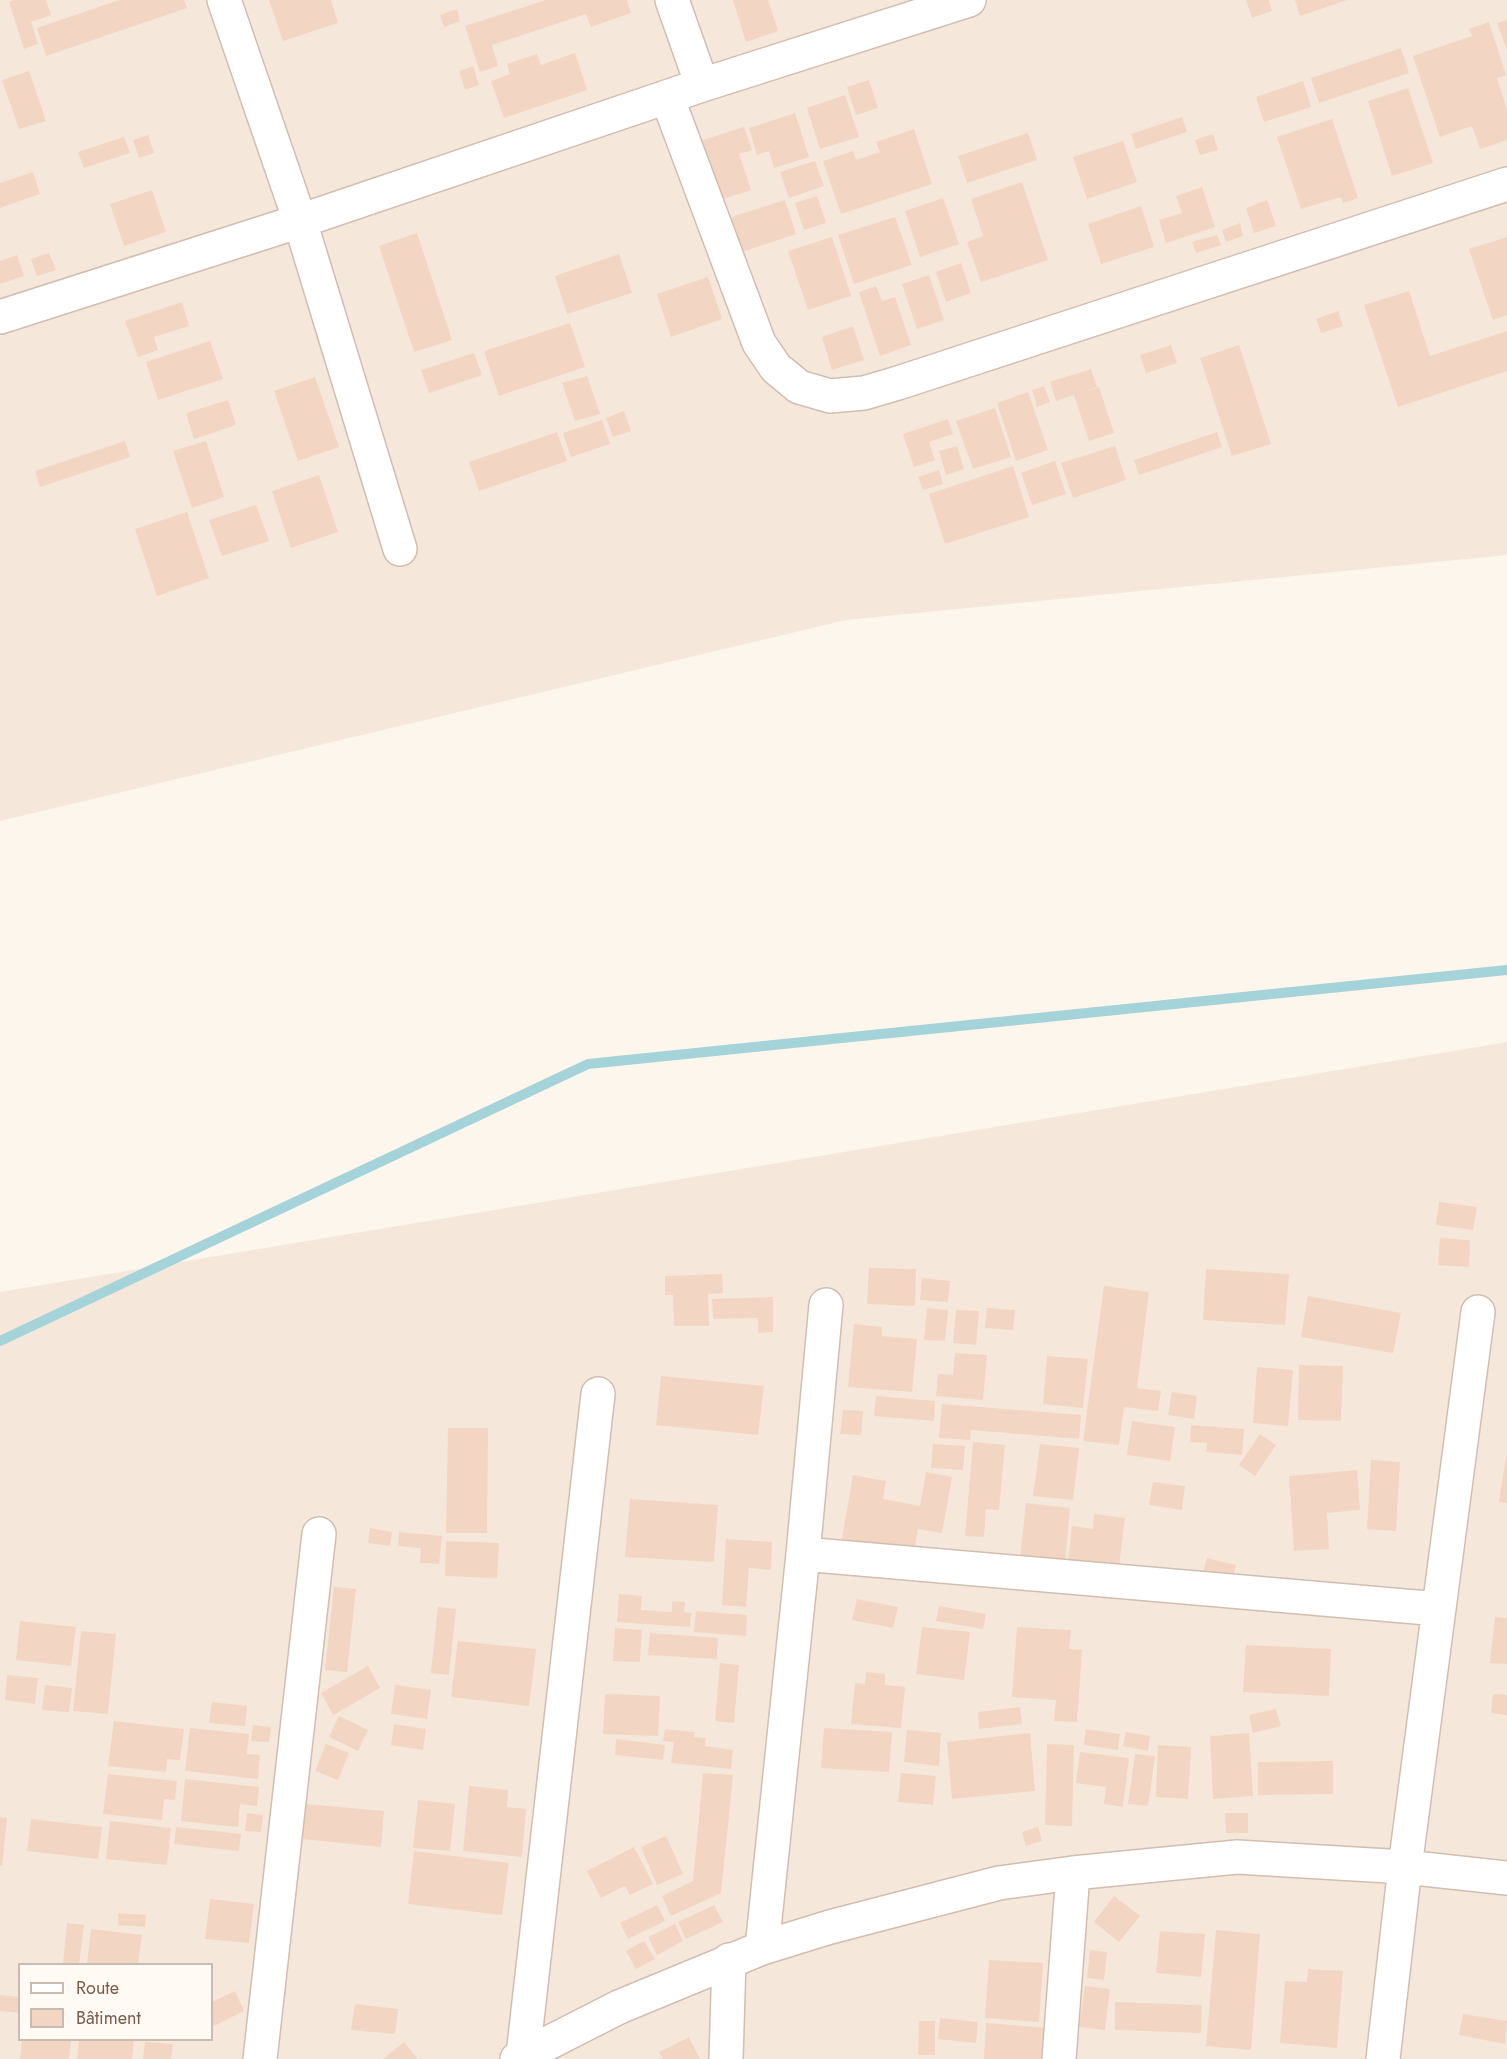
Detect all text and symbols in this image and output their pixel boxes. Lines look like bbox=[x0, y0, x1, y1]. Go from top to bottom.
legend bbox=[18, 1963, 213, 2041]
text: Route bbox=[76, 1975, 119, 2001]
text: Bâtiment bbox=[76, 2005, 141, 2031]

